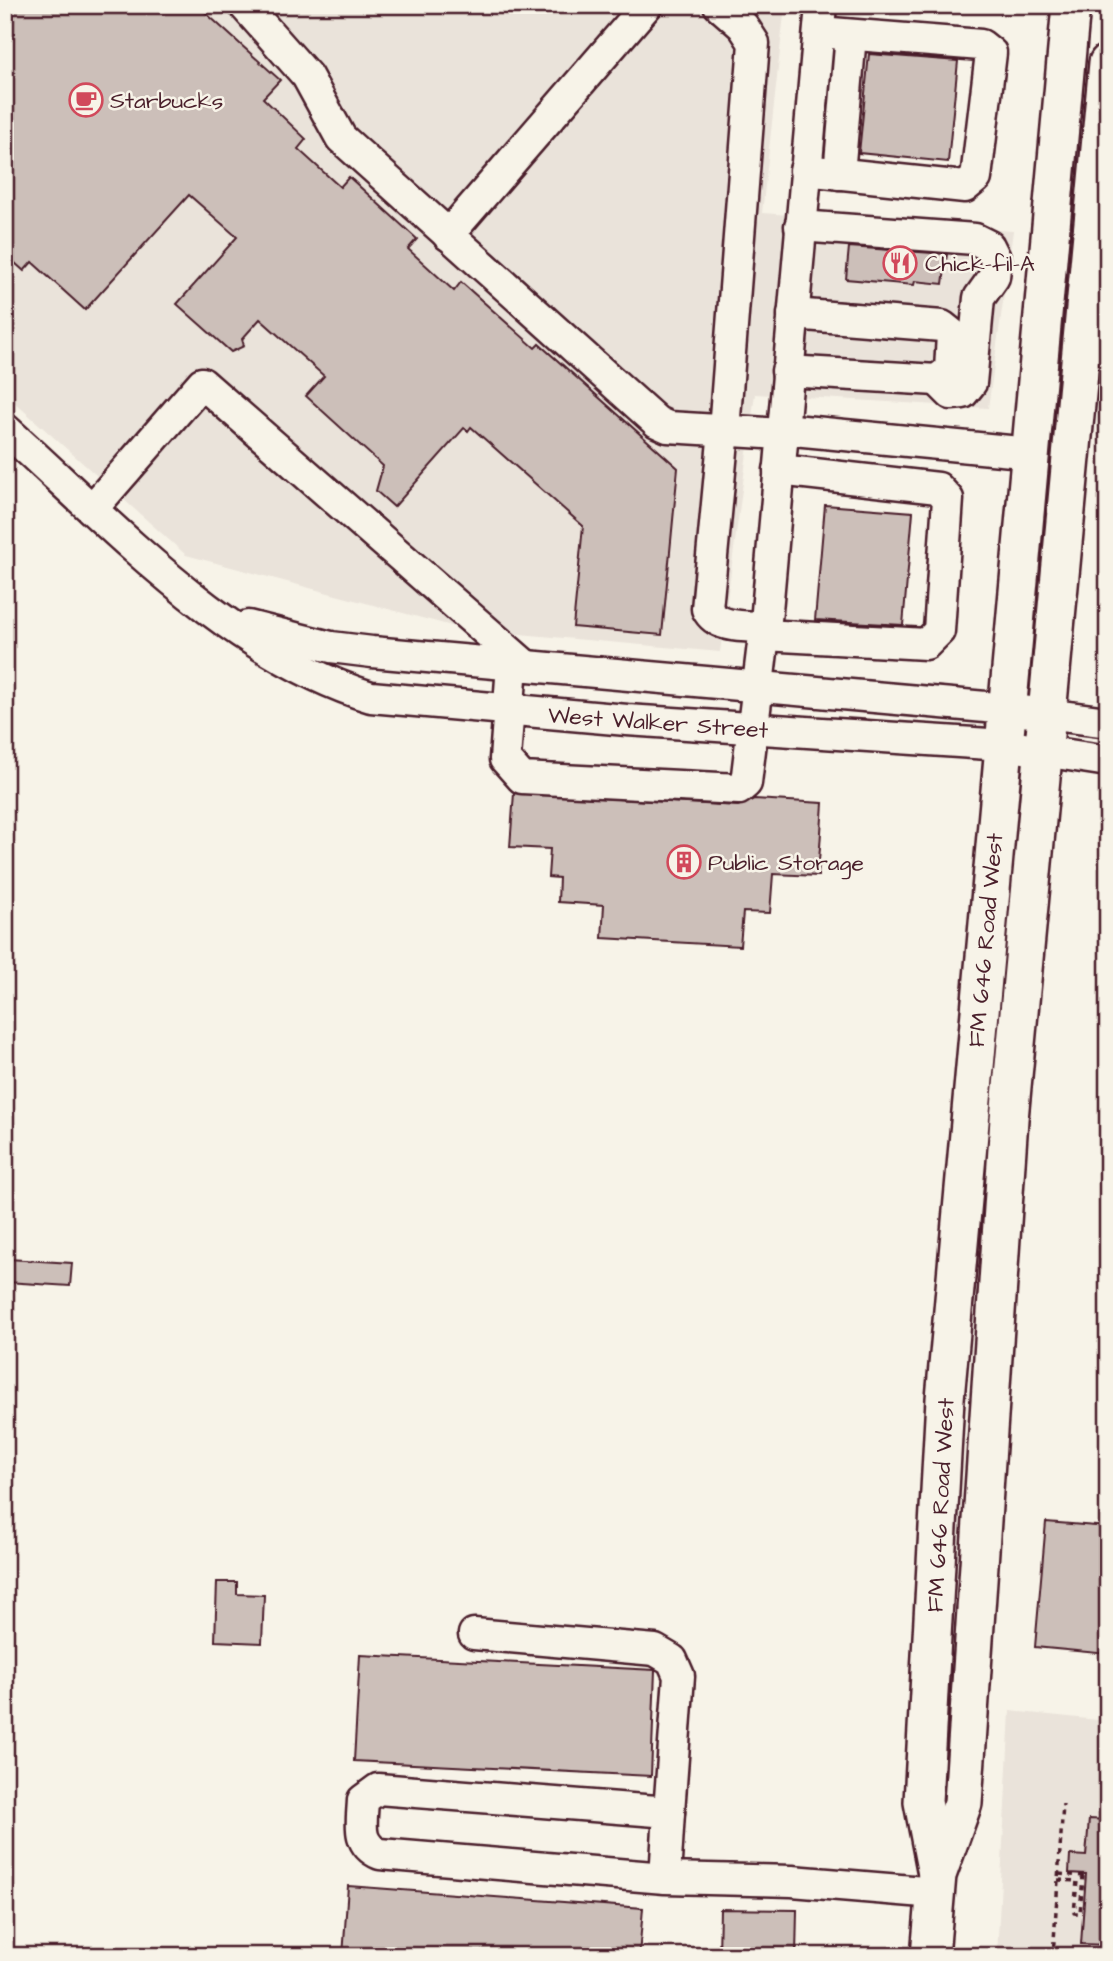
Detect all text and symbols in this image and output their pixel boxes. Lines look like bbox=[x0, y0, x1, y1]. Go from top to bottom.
cafe icon: Starbucks bbox=[67, 81, 105, 119]
place label: Starbucks bbox=[110, 85, 223, 117]
restaurant icon: Chick-fil-A bbox=[881, 244, 919, 282]
place label: Chick-fil-A bbox=[925, 248, 1035, 280]
street label: West Walker Street bbox=[547, 699, 770, 747]
street label: FM 646 Road West bbox=[961, 831, 1011, 1048]
building icon: Public Storage bbox=[665, 843, 703, 881]
place label: Public Storage bbox=[708, 847, 864, 880]
street label: FM 646 Road West bbox=[919, 1396, 963, 1613]

